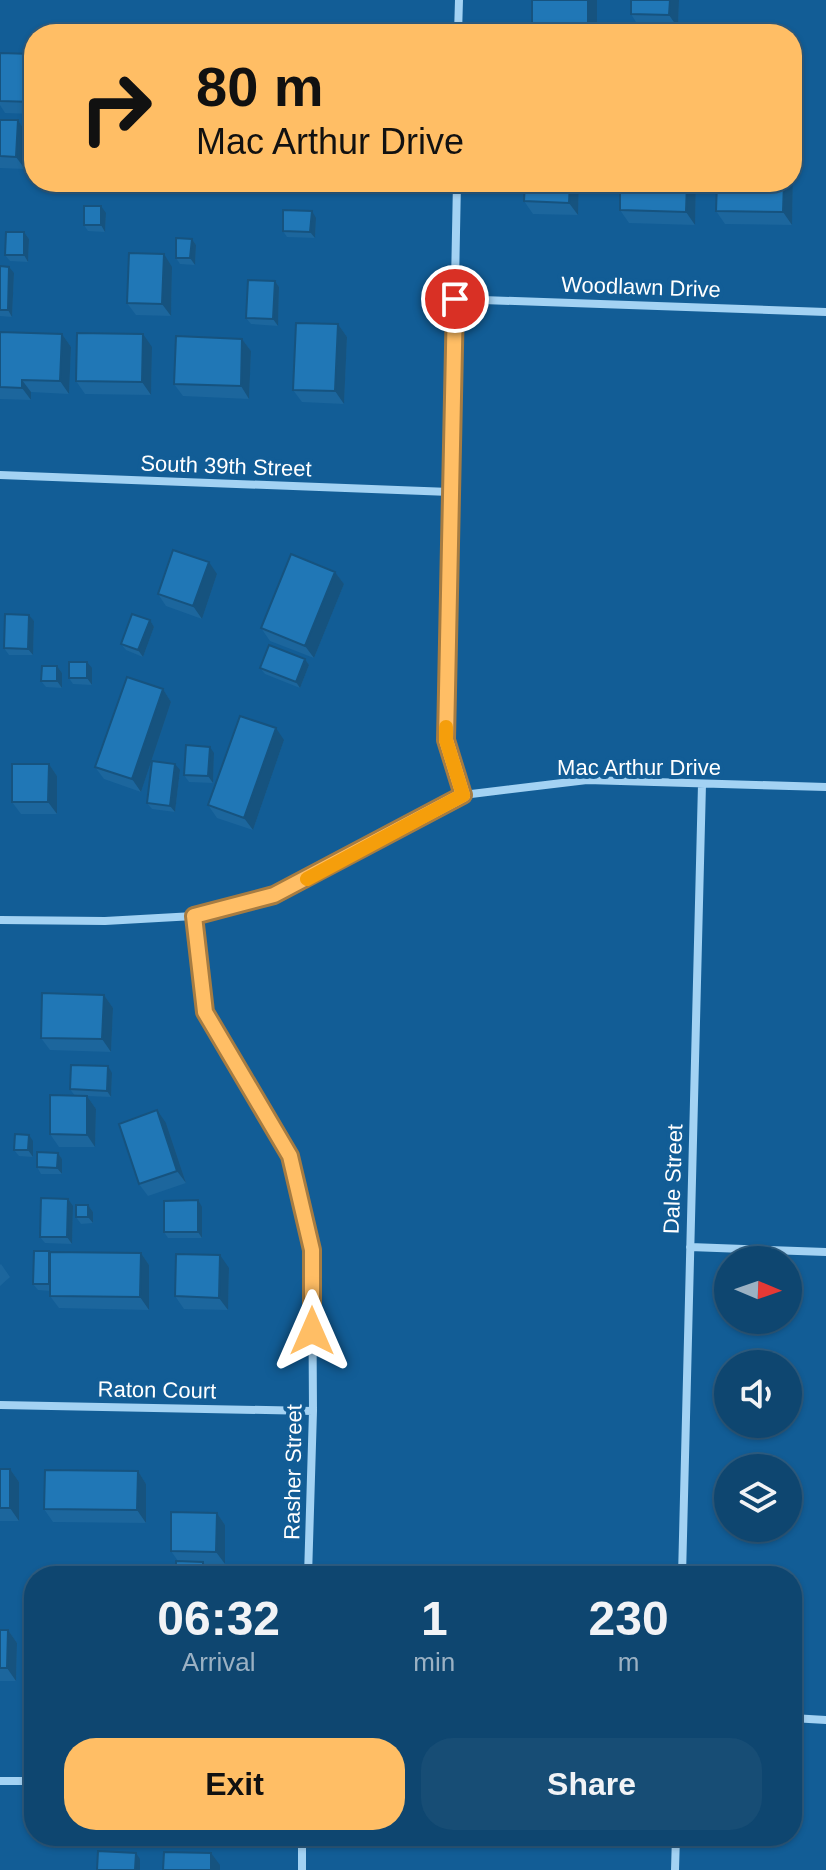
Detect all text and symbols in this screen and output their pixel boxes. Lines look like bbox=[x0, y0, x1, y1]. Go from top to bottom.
text: 80 m bbox=[196, 55, 324, 118]
icon: right bbox=[64, 56, 168, 160]
text: Mac Arthur Drive bbox=[196, 121, 464, 162]
pin bbox=[421, 265, 489, 333]
street label: Woodlawn Drive bbox=[561, 272, 721, 302]
icon: arrive bbox=[433, 277, 477, 321]
street label: South 39th Street bbox=[140, 451, 312, 481]
street label: Mac Arthur Drive bbox=[557, 755, 721, 780]
street label: Dale Street bbox=[659, 1124, 687, 1234]
north arrow bbox=[714, 1246, 802, 1334]
map controls bbox=[714, 1246, 802, 1542]
position arrow bbox=[270, 1289, 354, 1373]
button: sound bbox=[714, 1350, 802, 1438]
street label: Raton Court bbox=[97, 1376, 217, 1404]
street label: Rasher Street bbox=[279, 1404, 307, 1540]
button: layers bbox=[714, 1454, 802, 1542]
text: 06:32 bbox=[157, 1592, 280, 1645]
text: 1 bbox=[421, 1592, 448, 1645]
text: 230 bbox=[589, 1592, 669, 1645]
text: Arrival bbox=[182, 1647, 256, 1677]
text: min bbox=[413, 1647, 455, 1677]
text: m bbox=[618, 1647, 639, 1677]
button: Exit bbox=[64, 1738, 405, 1830]
button: Share bbox=[421, 1738, 762, 1830]

